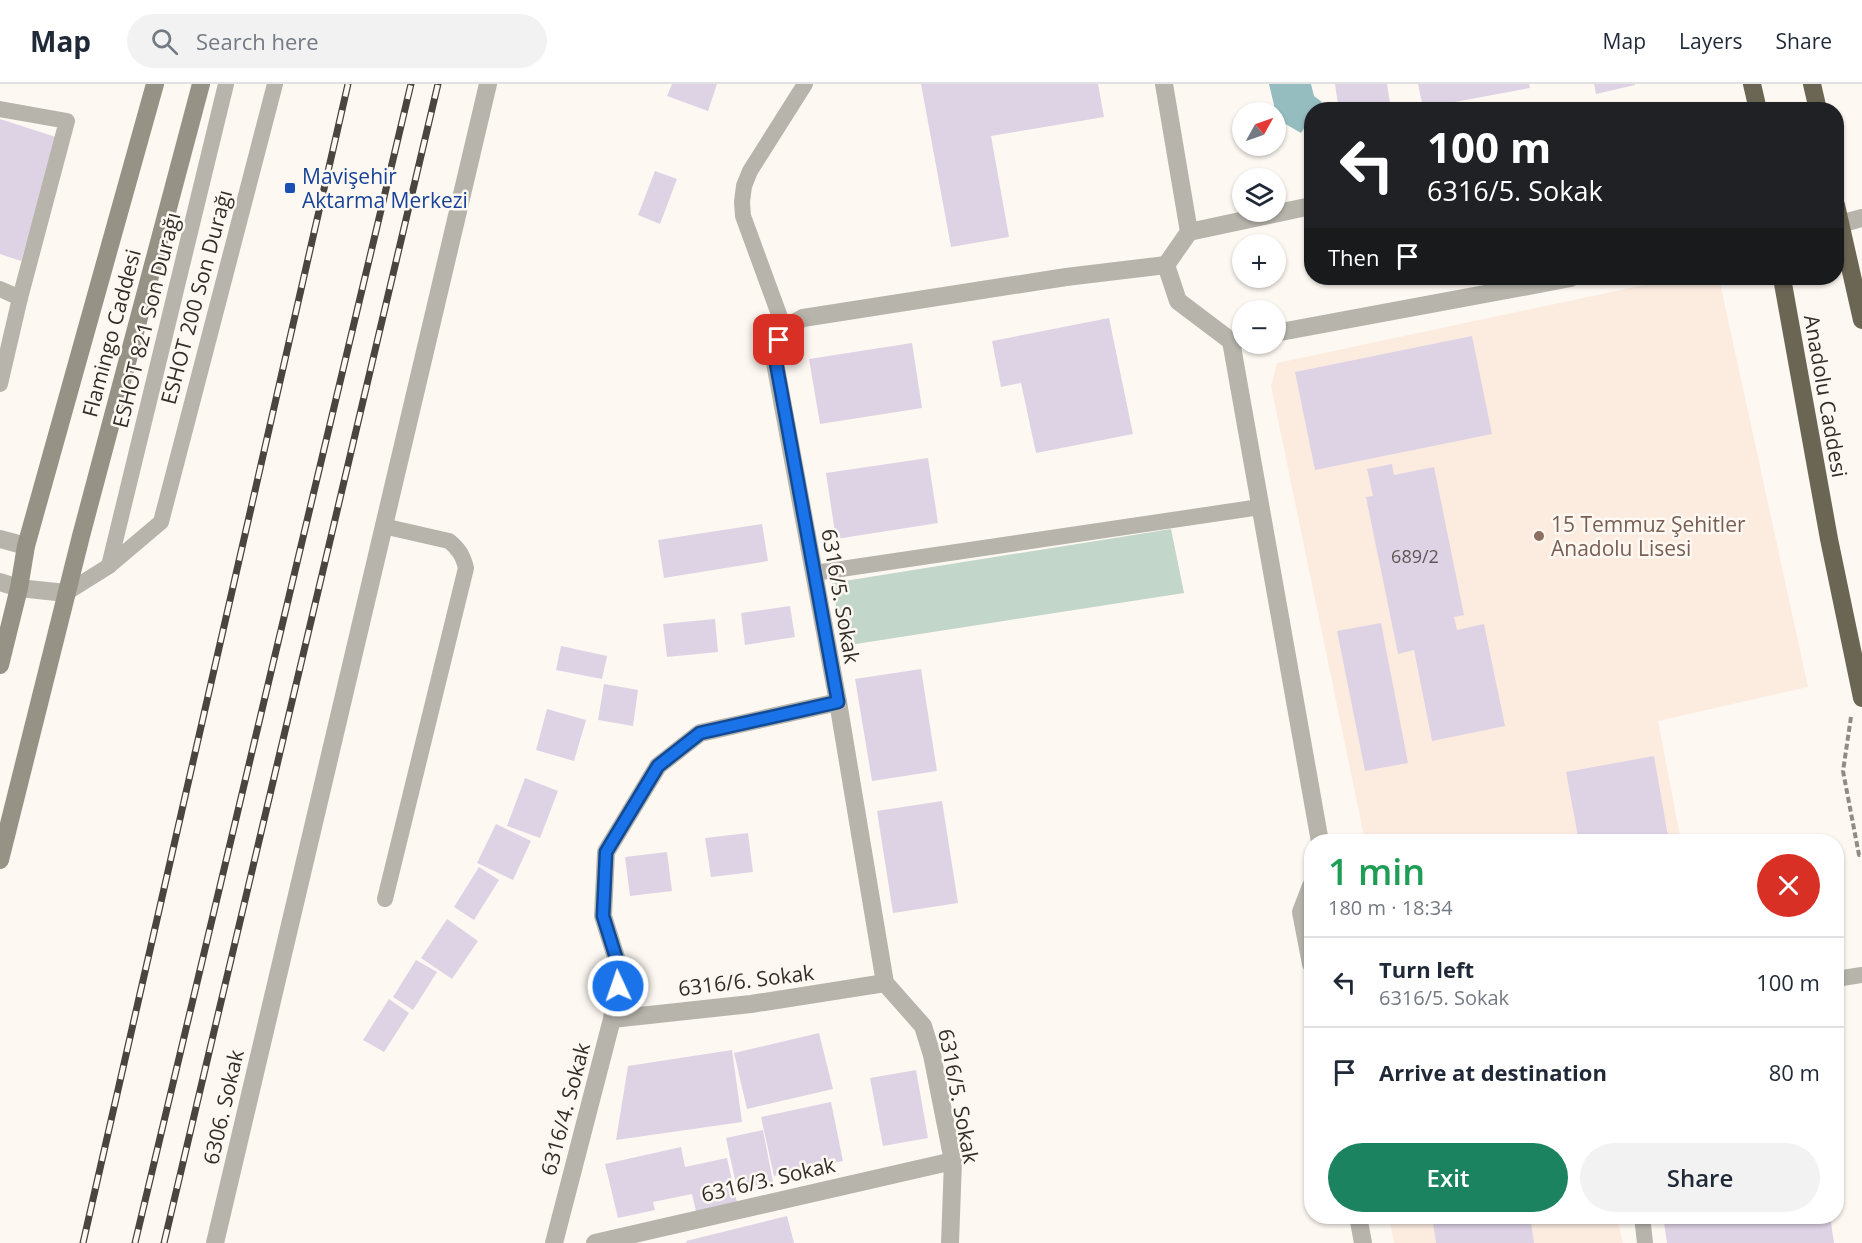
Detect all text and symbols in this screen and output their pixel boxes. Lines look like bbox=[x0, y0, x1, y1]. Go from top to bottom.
search box bbox=[127, 14, 547, 68]
text: Map bbox=[30, 22, 91, 60]
icon: search bbox=[148, 25, 181, 58]
text: Search here bbox=[196, 26, 319, 56]
text: Map bbox=[1603, 27, 1646, 55]
text: Layers bbox=[1679, 27, 1743, 55]
text: Share bbox=[1776, 27, 1832, 55]
north arrow bbox=[1232, 102, 1286, 156]
map controls bbox=[1232, 102, 1286, 354]
text: 100 m bbox=[1427, 118, 1551, 175]
icon: left bbox=[1328, 126, 1406, 204]
place label: Mavişehir Aktarma Merkezi bbox=[302, 162, 468, 214]
button: layers bbox=[1232, 168, 1286, 222]
text: 6316/5. Sokak bbox=[1427, 172, 1603, 209]
marker: Mavişehir Aktarma Merkezi bbox=[283, 181, 297, 195]
street label: ESHOT 200 Son Durağı bbox=[154, 187, 238, 407]
street label: ESHOT 821 Son Durağı bbox=[106, 209, 186, 431]
button: + bbox=[1232, 234, 1286, 288]
icon: arrive bbox=[1391, 240, 1424, 273]
text: Then bbox=[1328, 242, 1379, 272]
street label: Flamingo Caddesi bbox=[75, 246, 147, 420]
button: − bbox=[1232, 300, 1286, 354]
street label: Anadolu Caddesi bbox=[1798, 312, 1854, 480]
pin bbox=[753, 314, 804, 365]
icon: arrive bbox=[762, 323, 795, 356]
place label: 15 Temmuz Şehitler Anadolu Lisesi bbox=[1551, 510, 1746, 562]
street label: 6316/5. Sokak bbox=[815, 526, 867, 666]
marker: 15 Temmuz Şehitler Anadolu Lisesi bbox=[1532, 529, 1546, 543]
house number: 689/2 bbox=[1391, 544, 1439, 568]
text: 1 min bbox=[1328, 847, 1425, 896]
button: close bbox=[1757, 854, 1820, 917]
text: 180 m · 18:34 bbox=[1328, 894, 1453, 921]
position arrow bbox=[586, 954, 650, 1018]
text: Turn left bbox=[1379, 954, 1474, 984]
street label: 6316/6. Sokak bbox=[677, 958, 815, 1002]
icon: left bbox=[1328, 966, 1361, 999]
text: 100 m bbox=[1756, 967, 1820, 997]
text: 6316/5. Sokak bbox=[1379, 984, 1509, 1011]
street label: 6316/5. Sokak bbox=[932, 1026, 986, 1166]
street label: 6316/4. Sokak bbox=[534, 1039, 596, 1179]
street label: 6306. Sokak bbox=[196, 1047, 250, 1167]
icon: arrive bbox=[1328, 1056, 1361, 1089]
text: Arrive at destination bbox=[1379, 1057, 1607, 1087]
text: 80 m bbox=[1769, 1057, 1820, 1087]
button: Exit bbox=[1328, 1143, 1568, 1212]
button: Share bbox=[1580, 1143, 1820, 1212]
street label: 6316/3. Sokak bbox=[698, 1150, 838, 1208]

